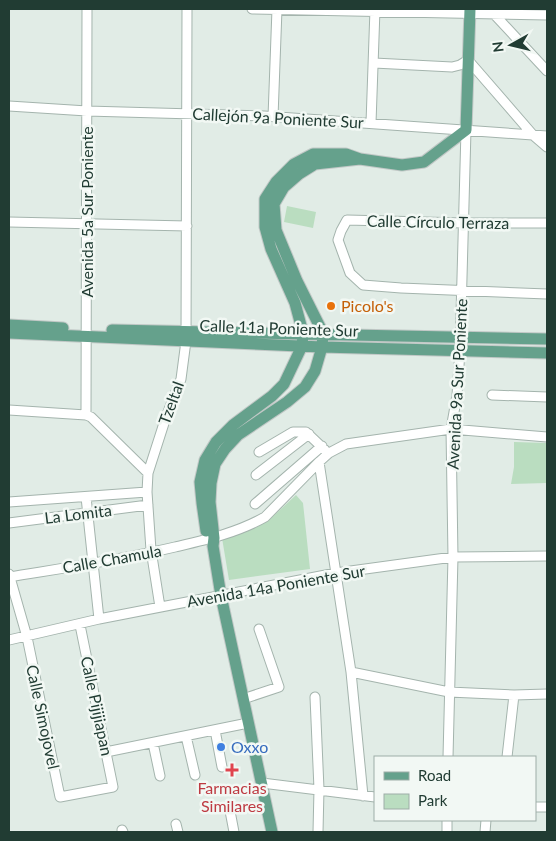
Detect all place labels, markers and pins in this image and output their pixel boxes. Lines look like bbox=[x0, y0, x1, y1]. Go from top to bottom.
place label: Picolo's bbox=[341, 296, 394, 315]
marker: Picolo's bbox=[325, 300, 337, 312]
place label: Oxxo bbox=[231, 737, 268, 756]
marker: Oxxo bbox=[215, 741, 227, 753]
marker: Farmacias Similares bbox=[226, 764, 238, 776]
place label: Farmacias Similares bbox=[197, 778, 267, 815]

